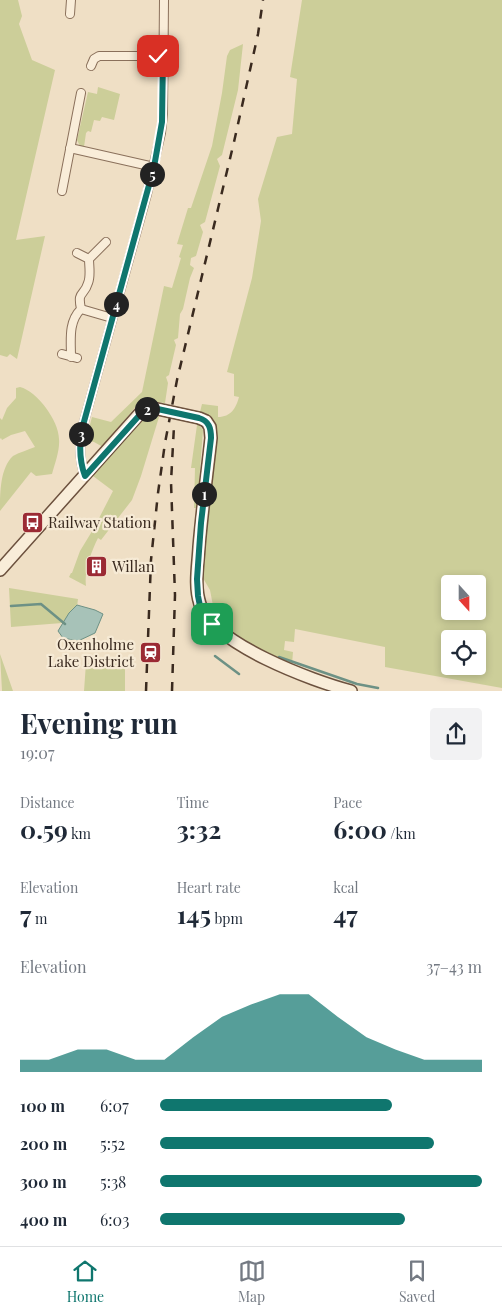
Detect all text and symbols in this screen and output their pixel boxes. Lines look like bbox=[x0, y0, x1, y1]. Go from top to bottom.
pin bbox=[137, 35, 179, 77]
icon: check bbox=[144, 42, 172, 70]
pin: 5 bbox=[140, 162, 164, 186]
text: 5 bbox=[149, 165, 156, 184]
pin: 4 bbox=[104, 292, 128, 316]
text: 4 bbox=[113, 295, 120, 314]
pin: 2 bbox=[134, 396, 160, 422]
text: 2 bbox=[144, 400, 151, 419]
pin: 3 bbox=[68, 422, 94, 446]
text: 3 bbox=[78, 425, 85, 444]
pin: 1 bbox=[192, 482, 216, 506]
text: 1 bbox=[202, 485, 207, 504]
bus stop icon: Railway Station bbox=[20, 510, 44, 534]
place label: Railway Station bbox=[48, 512, 151, 532]
building icon: Willan bbox=[84, 554, 108, 578]
place label: Willan bbox=[111, 556, 155, 576]
north arrow bbox=[441, 575, 486, 620]
map controls bbox=[441, 575, 486, 675]
pin bbox=[191, 603, 233, 645]
icon: arrive bbox=[198, 610, 226, 638]
button: locate bbox=[441, 630, 486, 675]
place label: Oxenholme Lake District bbox=[48, 634, 135, 671]
station icon: Oxenholme Lake District bbox=[138, 641, 162, 665]
text: Evening run bbox=[20, 704, 178, 741]
button: share bbox=[430, 708, 482, 760]
text: 19:07 bbox=[20, 742, 54, 763]
text: Distance bbox=[20, 793, 75, 812]
text: Time bbox=[177, 793, 209, 812]
text: Pace bbox=[333, 793, 362, 812]
text: 0.59 bbox=[20, 812, 68, 845]
text: 3:32 bbox=[177, 812, 221, 845]
text: 6:00 bbox=[333, 812, 387, 845]
text: km bbox=[68, 824, 91, 843]
text: /km bbox=[387, 824, 416, 843]
text: Elevation bbox=[20, 878, 78, 897]
text: Heart rate bbox=[177, 878, 241, 897]
text: kcal bbox=[333, 878, 358, 897]
text: 7 bbox=[20, 897, 31, 930]
text: 145 bbox=[177, 897, 211, 930]
text: 47 bbox=[333, 897, 358, 930]
text: m bbox=[31, 909, 47, 928]
text: bpm bbox=[211, 909, 243, 928]
text: Elevation bbox=[20, 956, 87, 977]
text: 37–43 m bbox=[426, 956, 482, 977]
text: 100 m bbox=[20, 1095, 65, 1116]
text: 6:07 bbox=[100, 1095, 129, 1116]
text: 200 m bbox=[20, 1133, 67, 1154]
text: 5:52 bbox=[100, 1133, 125, 1154]
text: 300 m bbox=[20, 1171, 67, 1192]
text: 5:38 bbox=[100, 1171, 126, 1192]
text: 400 m bbox=[20, 1209, 67, 1230]
text: 6:03 bbox=[100, 1209, 129, 1230]
tab: Home bbox=[67, 1257, 104, 1306]
tab: Map bbox=[238, 1257, 266, 1306]
tab: Saved bbox=[399, 1257, 435, 1306]

